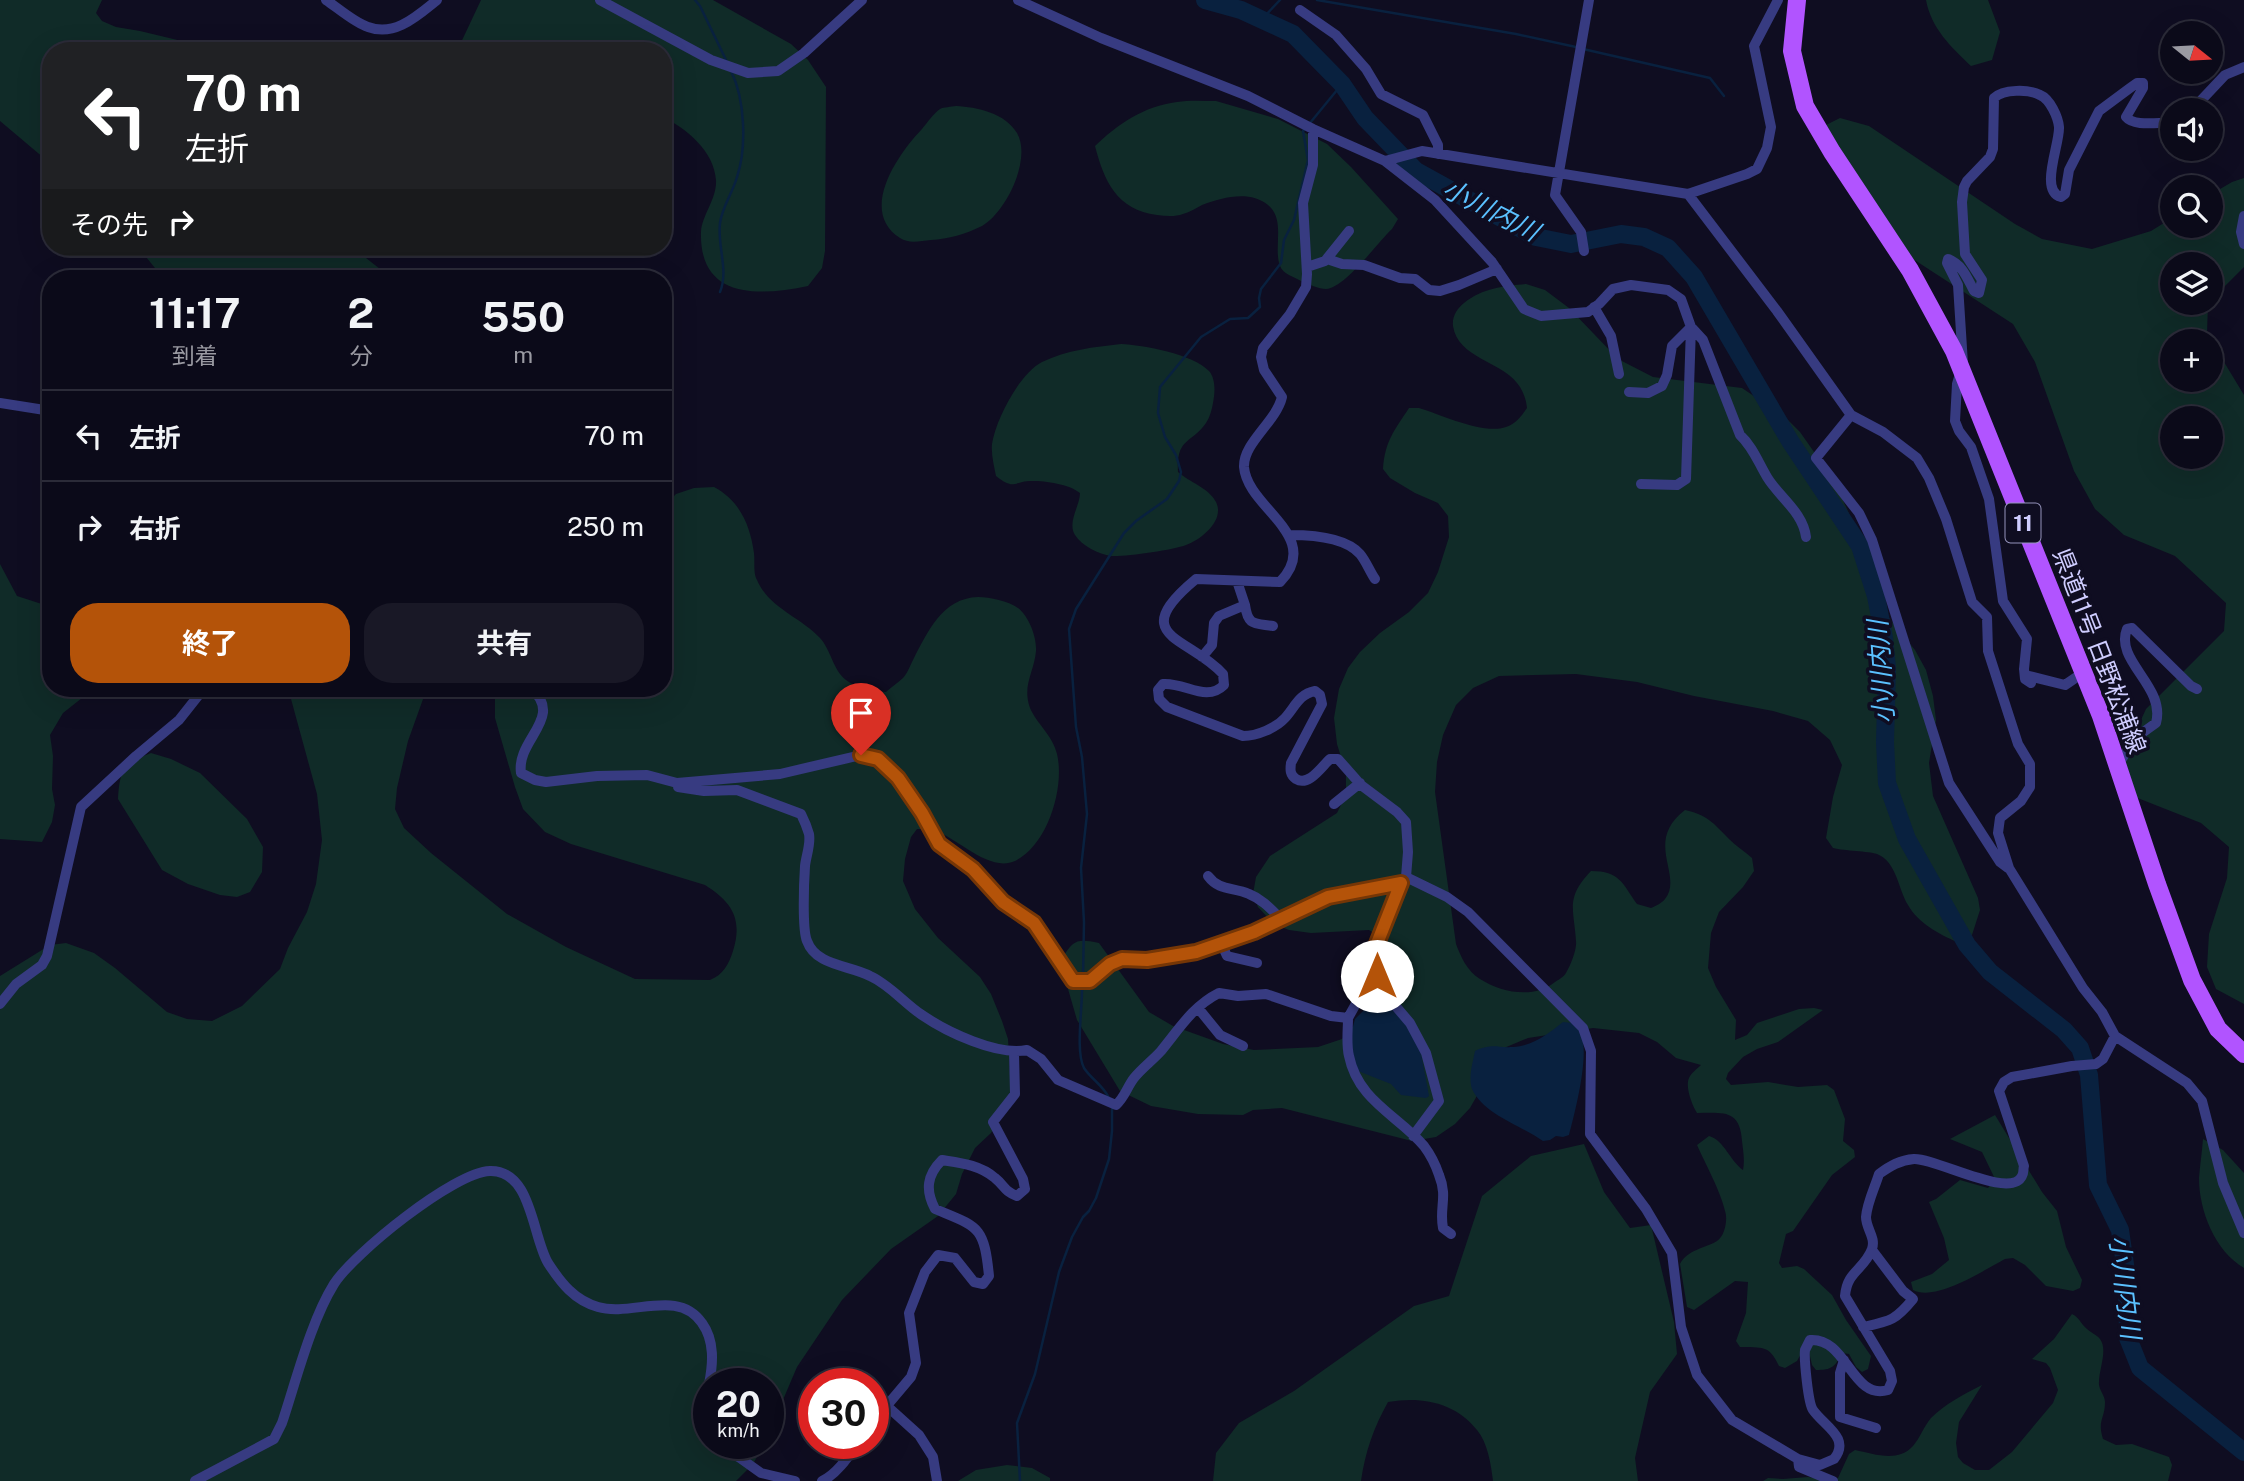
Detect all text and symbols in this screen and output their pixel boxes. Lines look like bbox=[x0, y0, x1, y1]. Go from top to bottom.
north arrow bbox=[2160, 21, 2222, 84]
map controls bbox=[2160, 21, 2223, 469]
text: 70 m bbox=[185, 64, 302, 122]
icon: left bbox=[70, 70, 161, 161]
button: sound bbox=[2160, 98, 2223, 161]
text: 左折 bbox=[185, 130, 249, 167]
water label: 小川内川 bbox=[1438, 172, 1547, 248]
button: search bbox=[2160, 175, 2223, 238]
icon: right bbox=[162, 203, 200, 241]
text: その先 bbox=[70, 209, 148, 240]
button: layers bbox=[2160, 252, 2223, 315]
text: 11:17 bbox=[149, 288, 241, 337]
text: 2 bbox=[348, 288, 374, 337]
text: 550 bbox=[481, 292, 565, 341]
button: + bbox=[2160, 329, 2223, 392]
text: m bbox=[513, 341, 533, 368]
text: 到着 bbox=[172, 342, 218, 369]
text: 分 bbox=[349, 342, 372, 369]
button: − bbox=[2160, 406, 2223, 469]
icon: left bbox=[70, 417, 108, 455]
text: 70 m bbox=[584, 420, 644, 451]
text: 左折 bbox=[129, 422, 181, 453]
road number: 11 bbox=[2006, 503, 2040, 542]
icon: right bbox=[70, 508, 108, 546]
text: 250 m bbox=[567, 511, 644, 542]
text: 右折 bbox=[129, 513, 181, 544]
street label: 県道11号 日野松浦線 bbox=[2048, 544, 2152, 757]
button: 終了 bbox=[70, 603, 350, 683]
button: 共有 bbox=[364, 603, 644, 683]
water label: 小川内川 bbox=[1861, 616, 1900, 725]
pin bbox=[831, 683, 891, 755]
icon: arrive bbox=[842, 694, 880, 732]
position arrow bbox=[1340, 939, 1414, 1013]
water label: 小川内川 bbox=[2104, 1233, 2148, 1343]
speed limit sign: 30 bbox=[798, 1368, 889, 1459]
text: 20 bbox=[716, 1384, 761, 1425]
text: km/h bbox=[717, 1420, 760, 1441]

